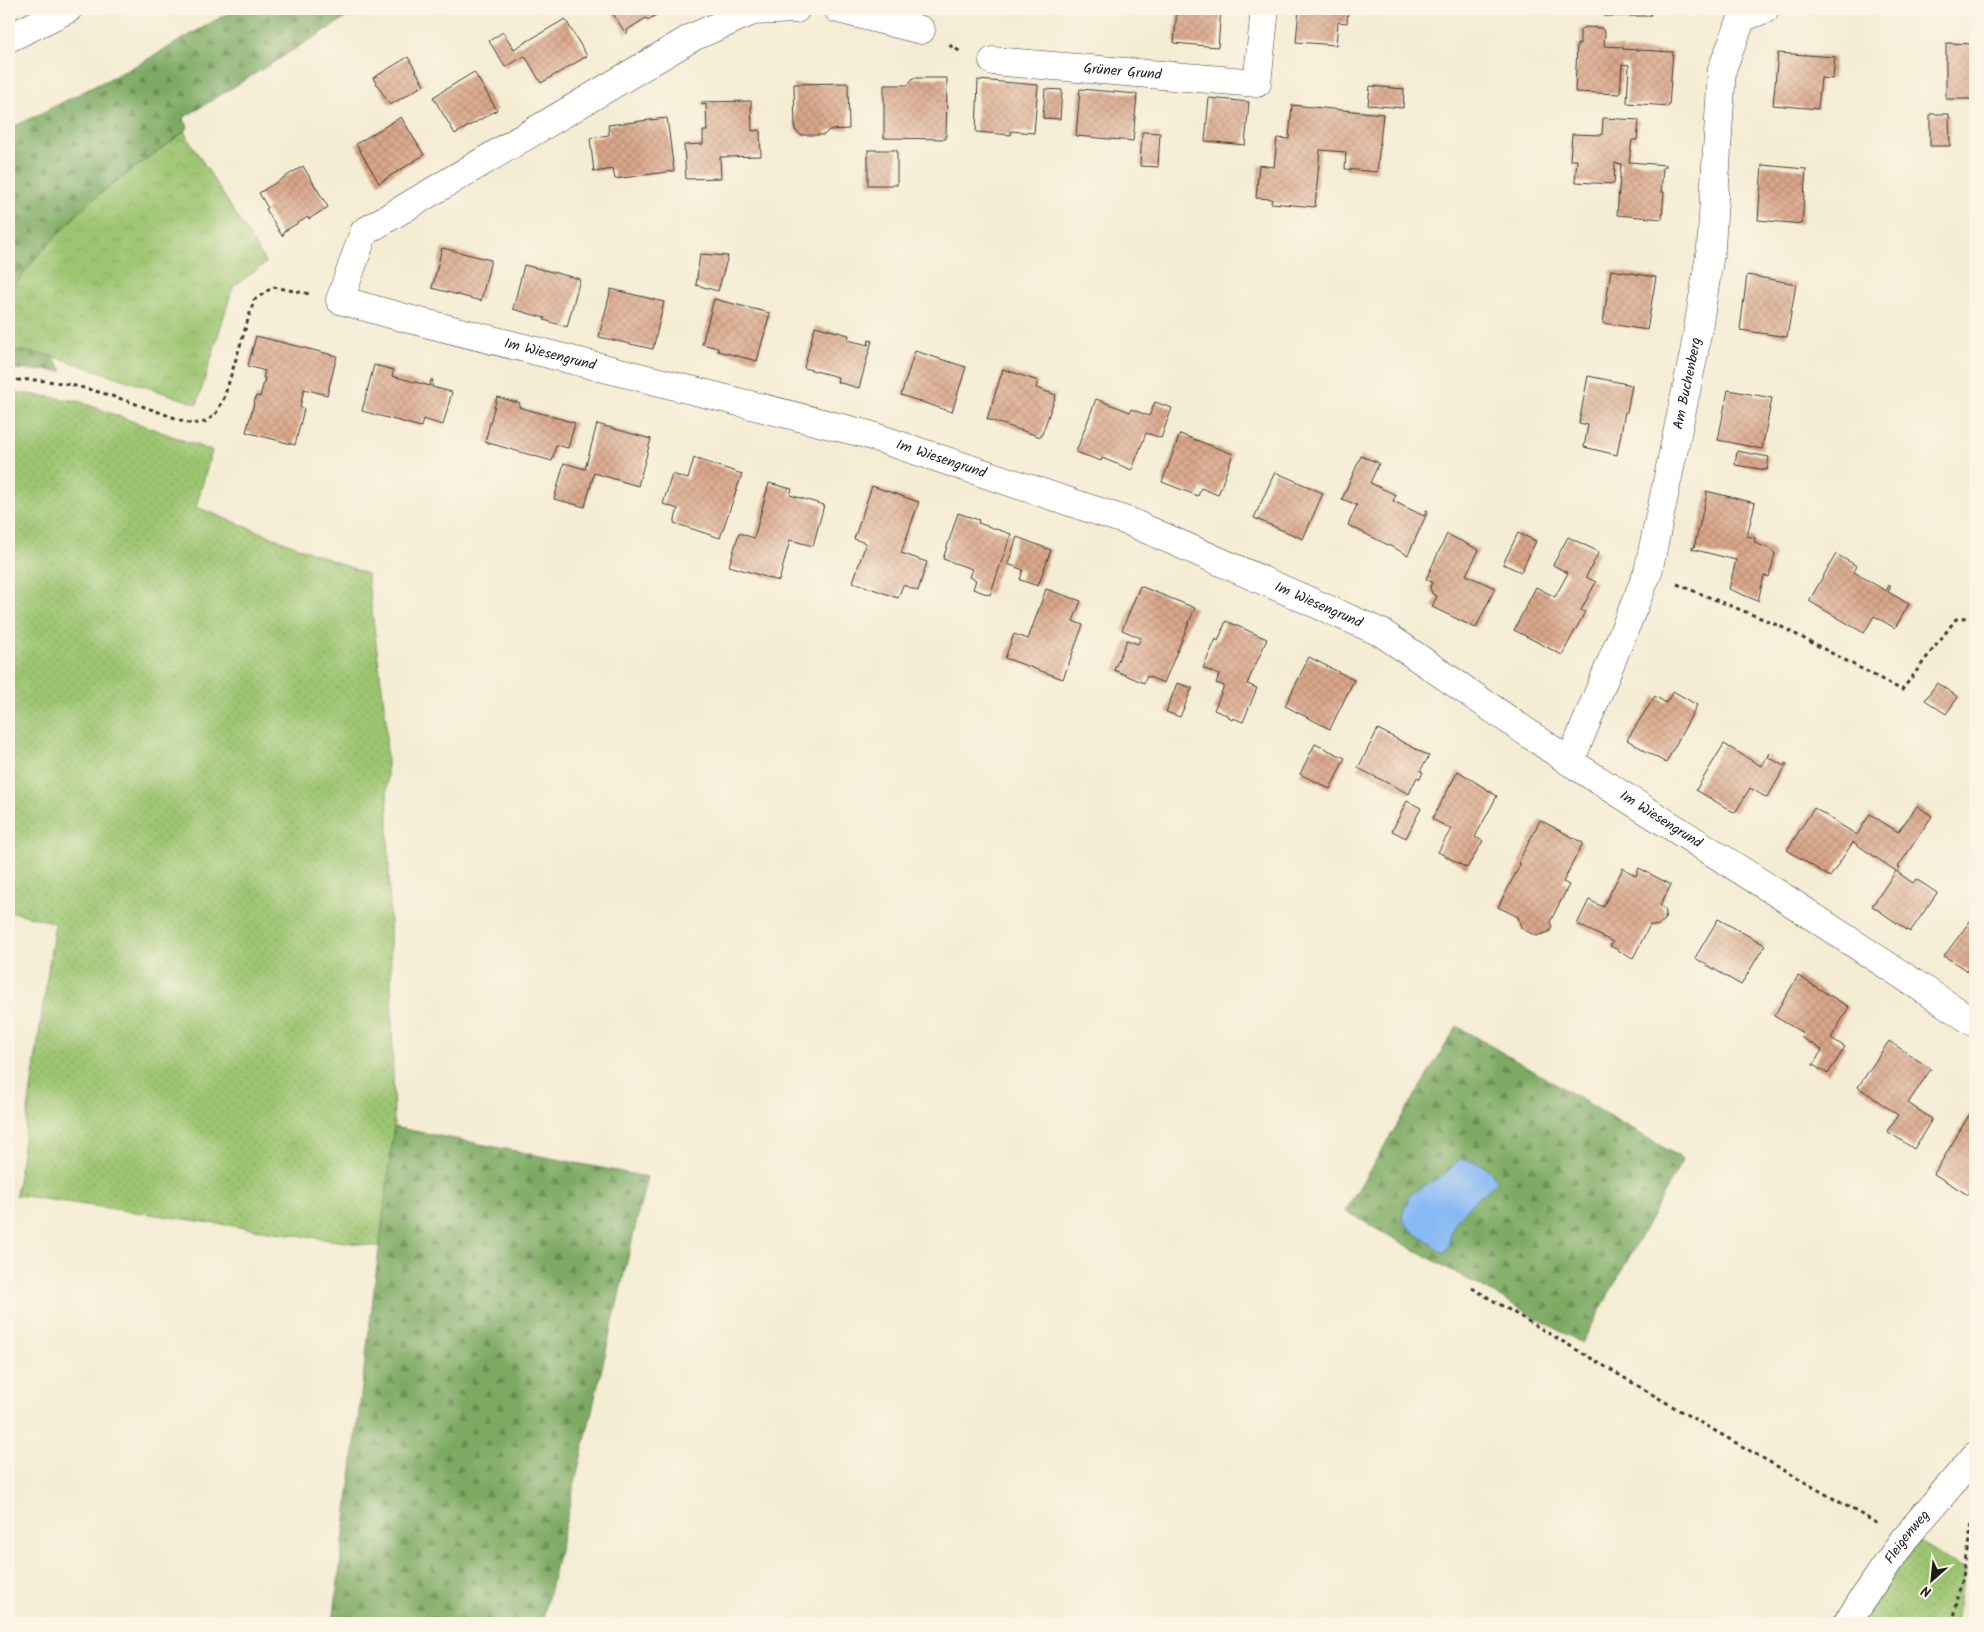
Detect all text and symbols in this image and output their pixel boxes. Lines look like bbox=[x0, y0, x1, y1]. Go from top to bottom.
street label: Grüner Grund bbox=[1083, 58, 1164, 86]
street label: Im Wiesengrund bbox=[502, 332, 599, 377]
street label: Am Buchenberg bbox=[1667, 336, 1707, 431]
street label: Im Wiesengrund bbox=[893, 434, 990, 485]
street label: Im Wiesengrund bbox=[1271, 576, 1367, 634]
street label: Im Wiesengrund bbox=[1615, 785, 1707, 855]
street label: Fleigenweg bbox=[1879, 1505, 1935, 1568]
north arrow bbox=[1906, 1554, 1956, 1604]
text: N bbox=[1917, 1579, 1935, 1603]

